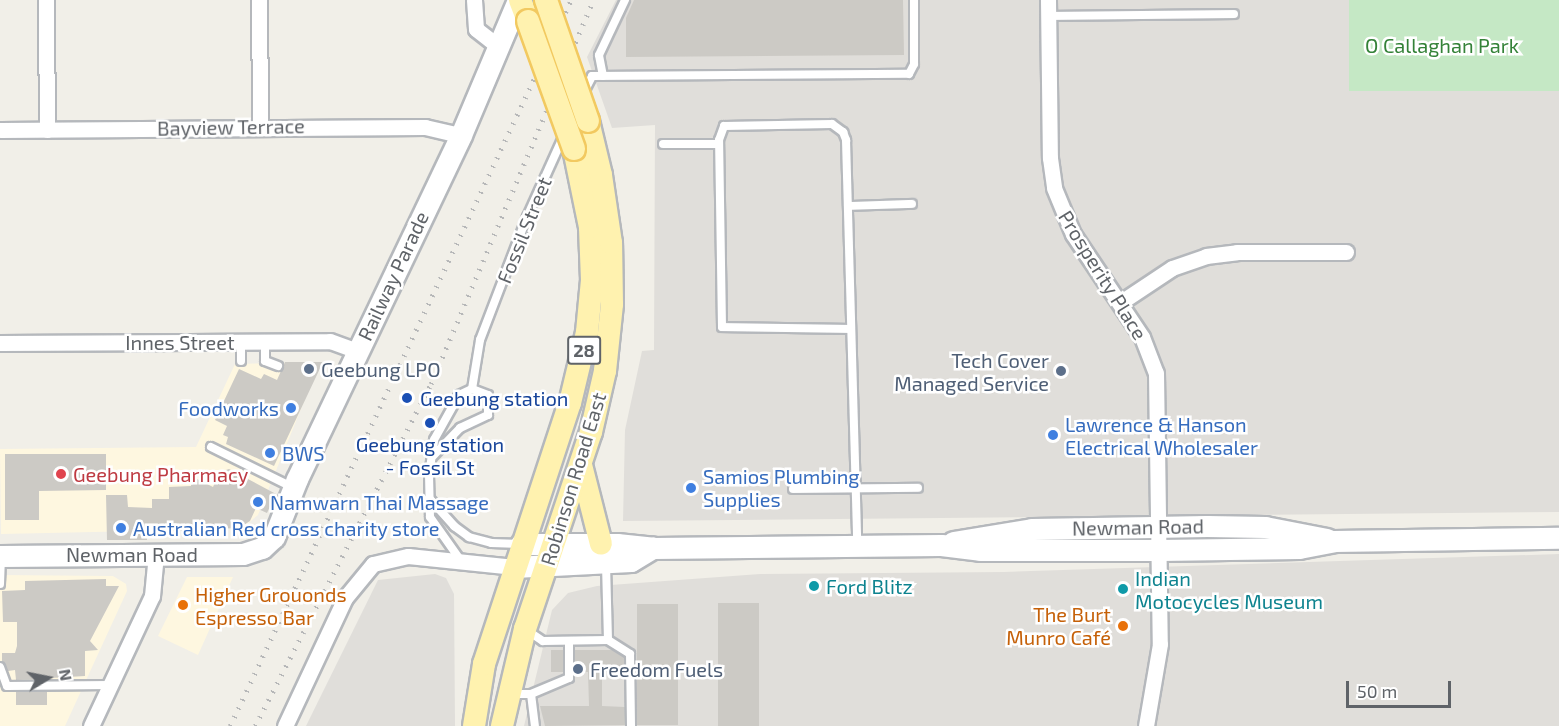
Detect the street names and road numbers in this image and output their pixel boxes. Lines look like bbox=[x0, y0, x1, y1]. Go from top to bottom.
street label: Bayview Terrace bbox=[156, 114, 306, 140]
street label: Fossil Street bbox=[492, 173, 556, 287]
street label: Prosperity Place bbox=[1054, 206, 1152, 344]
street label: Railway Parade bbox=[352, 207, 434, 345]
street label: Innes Street bbox=[125, 330, 235, 354]
road number: 28 bbox=[566, 335, 602, 365]
street label: Robinson Road East bbox=[535, 390, 611, 568]
street label: Newman Road bbox=[1072, 514, 1204, 540]
street label: Newman Road bbox=[66, 542, 198, 566]

